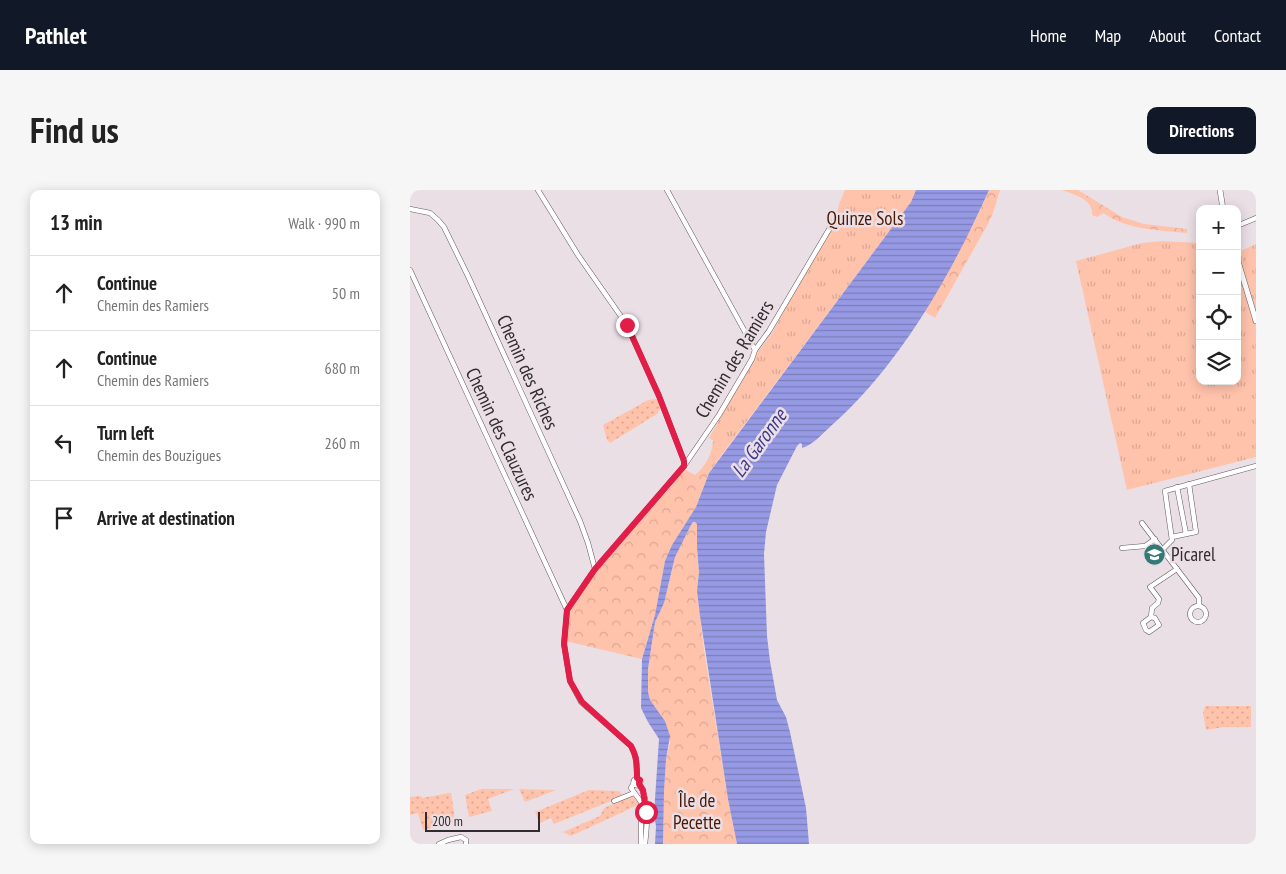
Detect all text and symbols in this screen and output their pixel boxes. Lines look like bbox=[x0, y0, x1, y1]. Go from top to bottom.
text: Pathlet bbox=[25, 20, 87, 51]
text: Home bbox=[1030, 24, 1067, 47]
text: Map bbox=[1095, 24, 1121, 47]
text: About bbox=[1149, 24, 1186, 47]
text: Contact bbox=[1214, 24, 1261, 47]
text: Find us bbox=[30, 107, 119, 153]
button: Directions bbox=[1147, 107, 1256, 154]
map controls bbox=[1196, 205, 1241, 385]
button: + bbox=[1196, 205, 1241, 250]
park label: Quinze Sols bbox=[827, 206, 903, 230]
text: 13 min bbox=[50, 209, 102, 236]
text: Walk · 990 m bbox=[288, 213, 360, 233]
button: − bbox=[1196, 250, 1241, 295]
text: Continue bbox=[97, 271, 157, 295]
icon: ahead bbox=[50, 279, 78, 307]
text: 50 m bbox=[332, 283, 360, 303]
text: Chemin des Ramiers bbox=[97, 295, 209, 315]
button: locate bbox=[1196, 295, 1241, 340]
street label: Chemin des Ramiers bbox=[689, 296, 779, 422]
street label: Chemin des Riches bbox=[492, 311, 564, 433]
route end bbox=[616, 314, 639, 337]
button: layers bbox=[1196, 340, 1241, 385]
text: Continue bbox=[97, 346, 157, 370]
icon: ahead bbox=[50, 354, 78, 382]
text: 680 m bbox=[325, 358, 360, 378]
street label: Chemin des Clauzures bbox=[461, 364, 543, 504]
text: Chemin des Ramiers bbox=[97, 370, 209, 390]
water label: La Garonne bbox=[726, 402, 793, 482]
text: Turn left bbox=[97, 421, 154, 445]
icon: left bbox=[50, 429, 78, 457]
text: 260 m bbox=[325, 433, 360, 453]
text: Chemin des Bouzigues bbox=[97, 445, 221, 465]
icon: arrive bbox=[50, 504, 78, 532]
text: Arrive at destination bbox=[97, 506, 235, 530]
school or university icon: Picarel bbox=[1143, 542, 1167, 566]
place label: Picarel bbox=[1171, 542, 1216, 566]
park label: Île de Pecette bbox=[673, 788, 721, 834]
route start bbox=[635, 801, 658, 824]
scale bar bbox=[425, 809, 540, 832]
text: 200 m bbox=[432, 812, 463, 830]

